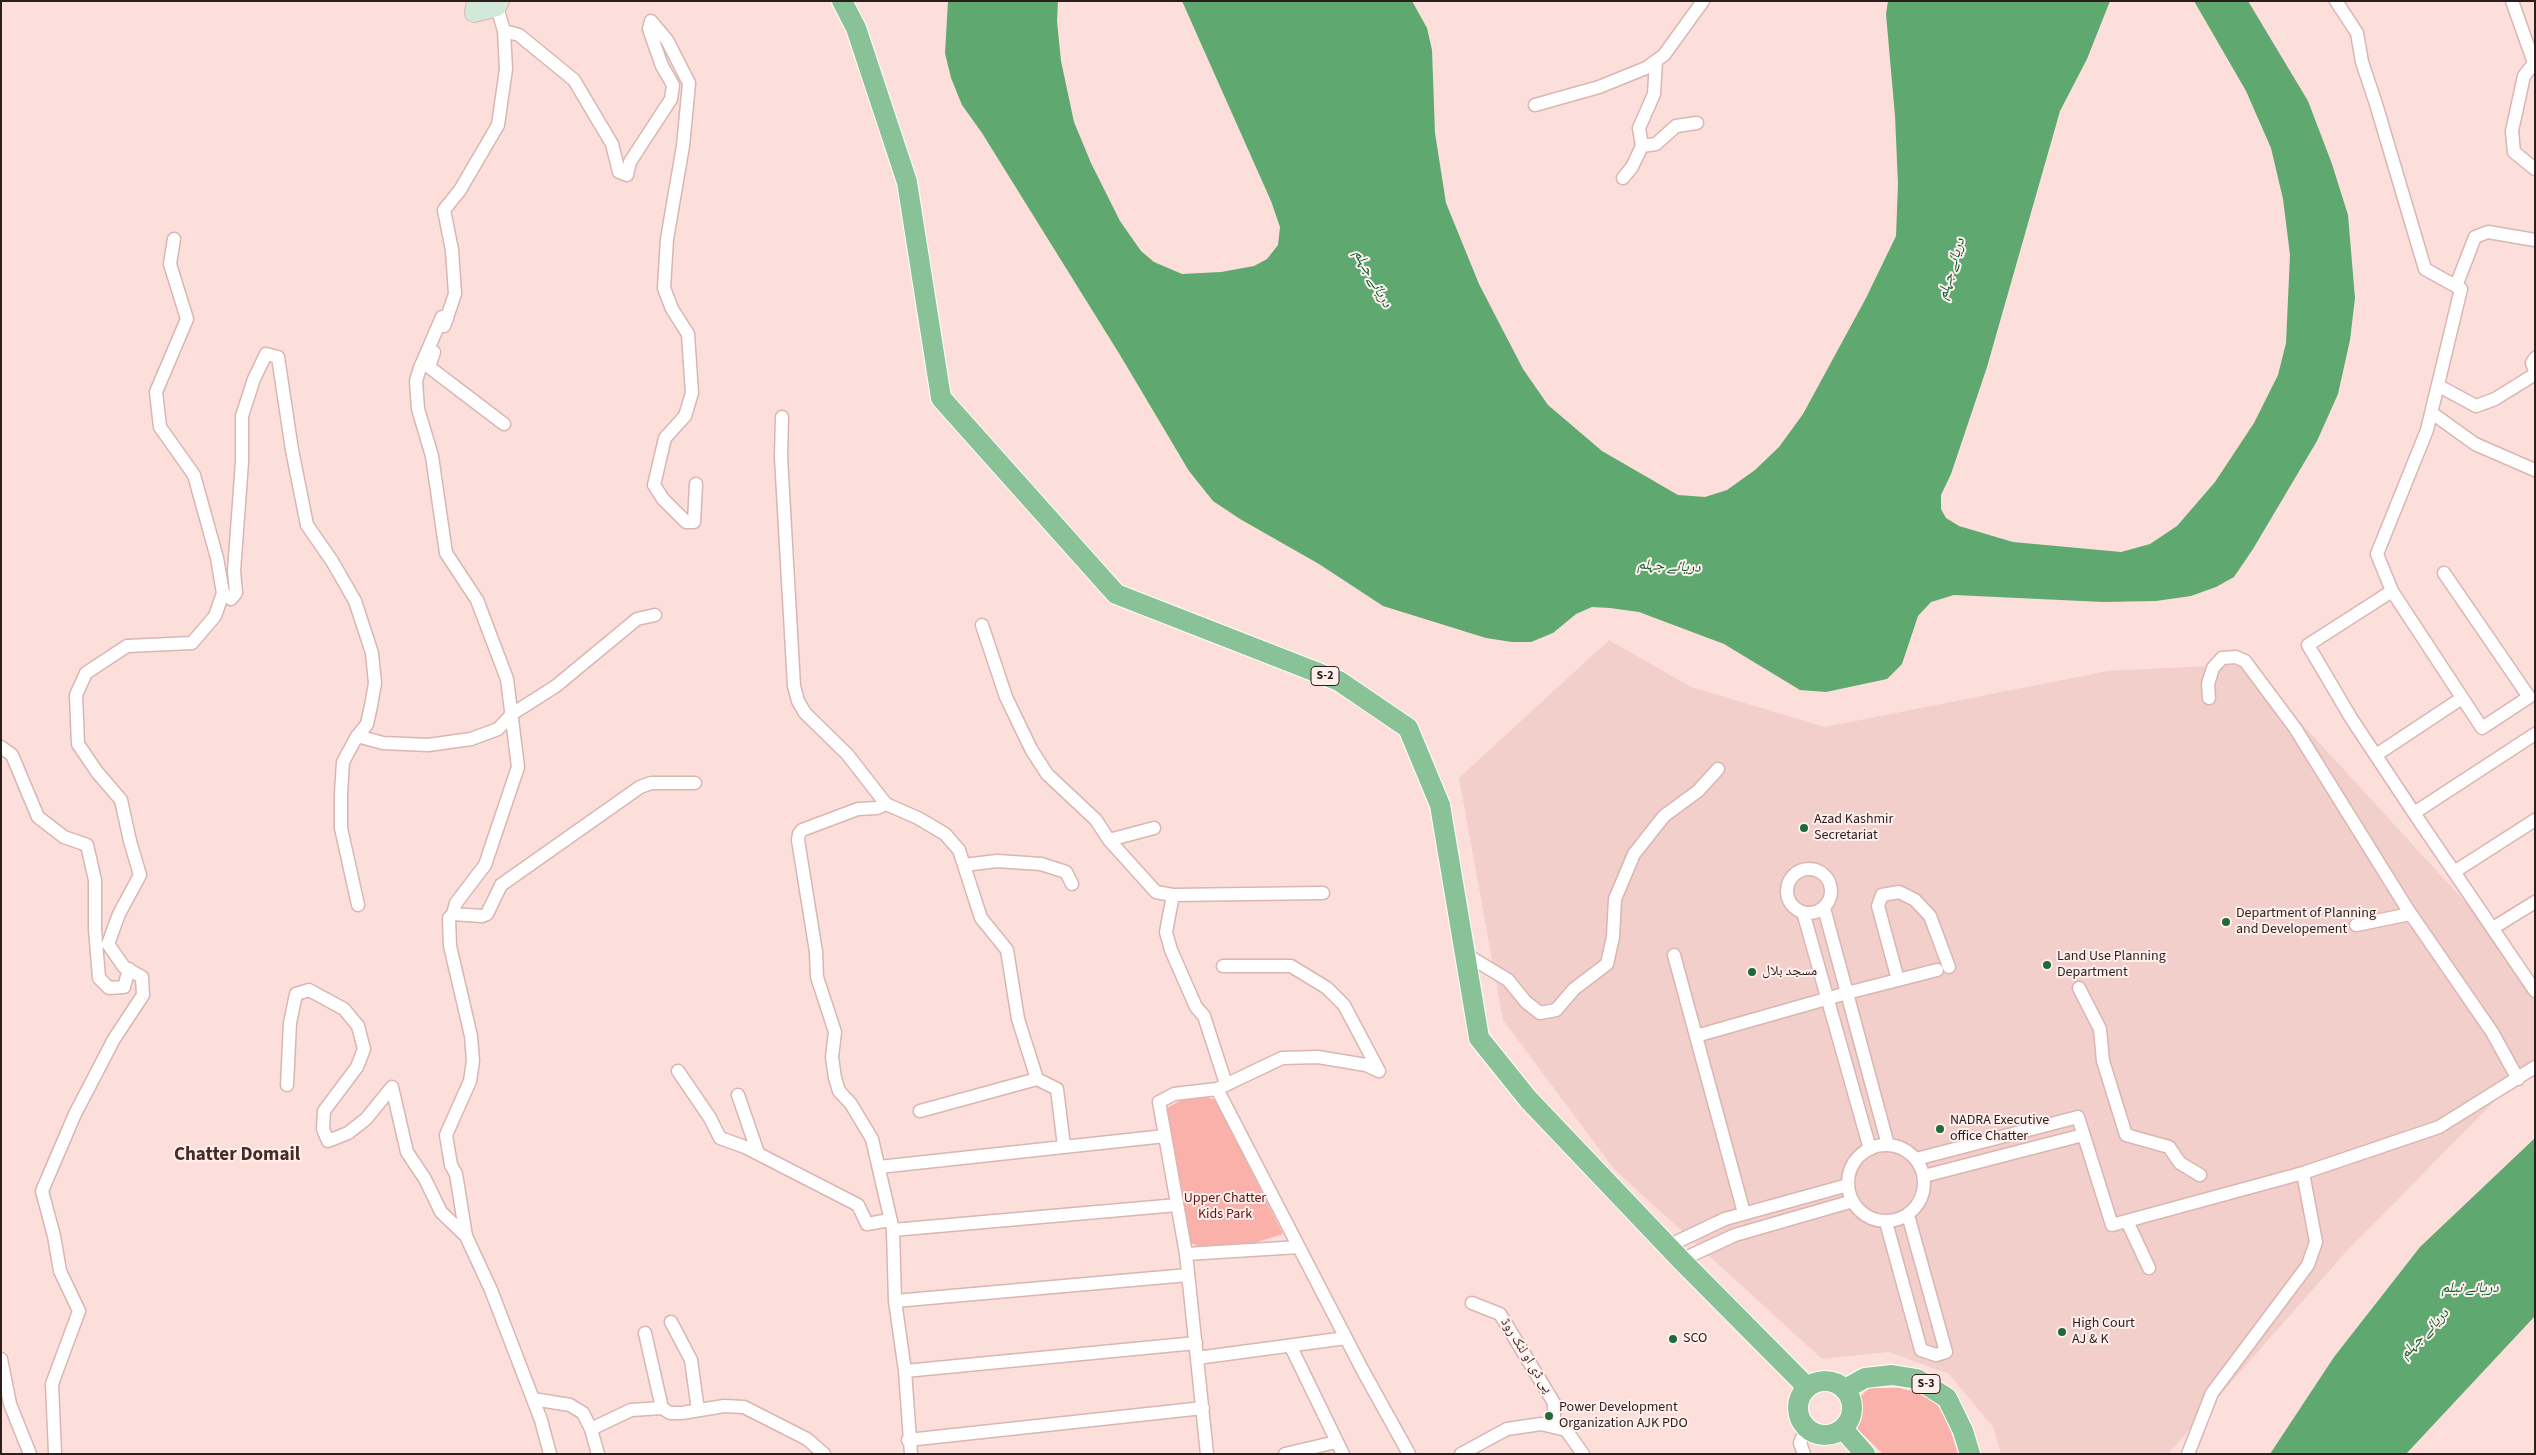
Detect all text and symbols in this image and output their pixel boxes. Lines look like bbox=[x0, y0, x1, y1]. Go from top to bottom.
water label: دریائے جہلم bbox=[1934, 236, 1970, 302]
water label: دریائے جہلم bbox=[1349, 247, 1395, 311]
water label: دریائے جہلم bbox=[1637, 556, 1701, 578]
road number: S-2 bbox=[1311, 666, 1339, 686]
place label: Azad Kashmir Secretariat bbox=[1814, 812, 1893, 844]
marker: Azad Kashmir Secretariat bbox=[1798, 822, 1810, 834]
place label: Department of Planning and Developement bbox=[2236, 906, 2376, 939]
marker: Department of Planning and Developement bbox=[2220, 916, 2232, 928]
place label: Land Use Planning Department bbox=[2057, 949, 2166, 982]
marker: Land Use Planning Department bbox=[2041, 959, 2053, 971]
place label: مسجد بلال bbox=[1762, 964, 1817, 980]
marker: مسجد بلال bbox=[1746, 966, 1758, 978]
place label: NADRA Executive office Chatter bbox=[1950, 1113, 2049, 1146]
marker: NADRA Executive office Chatter bbox=[1934, 1123, 1946, 1135]
district label: Chatter Domail bbox=[174, 1145, 300, 1167]
park label: Upper Chatter Kids Park bbox=[1184, 1191, 1266, 1224]
water label: دریائے نیلم bbox=[2441, 1280, 2499, 1298]
water label: دریائے جہلم bbox=[2396, 1305, 2454, 1363]
street label: پی ڈی او لنک روڈ bbox=[1496, 1315, 1556, 1397]
place label: High Court AJ & K bbox=[2072, 1316, 2135, 1348]
marker: High Court AJ & K bbox=[2056, 1326, 2068, 1338]
place label: SCO bbox=[1683, 1331, 1707, 1347]
marker: SCO bbox=[1667, 1333, 1679, 1345]
road number: S-3 bbox=[1912, 1375, 1940, 1394]
place label: Power Development Organization AJK PDO bbox=[1559, 1400, 1688, 1432]
marker: Power Development Organization AJK PDO bbox=[1543, 1410, 1555, 1422]

